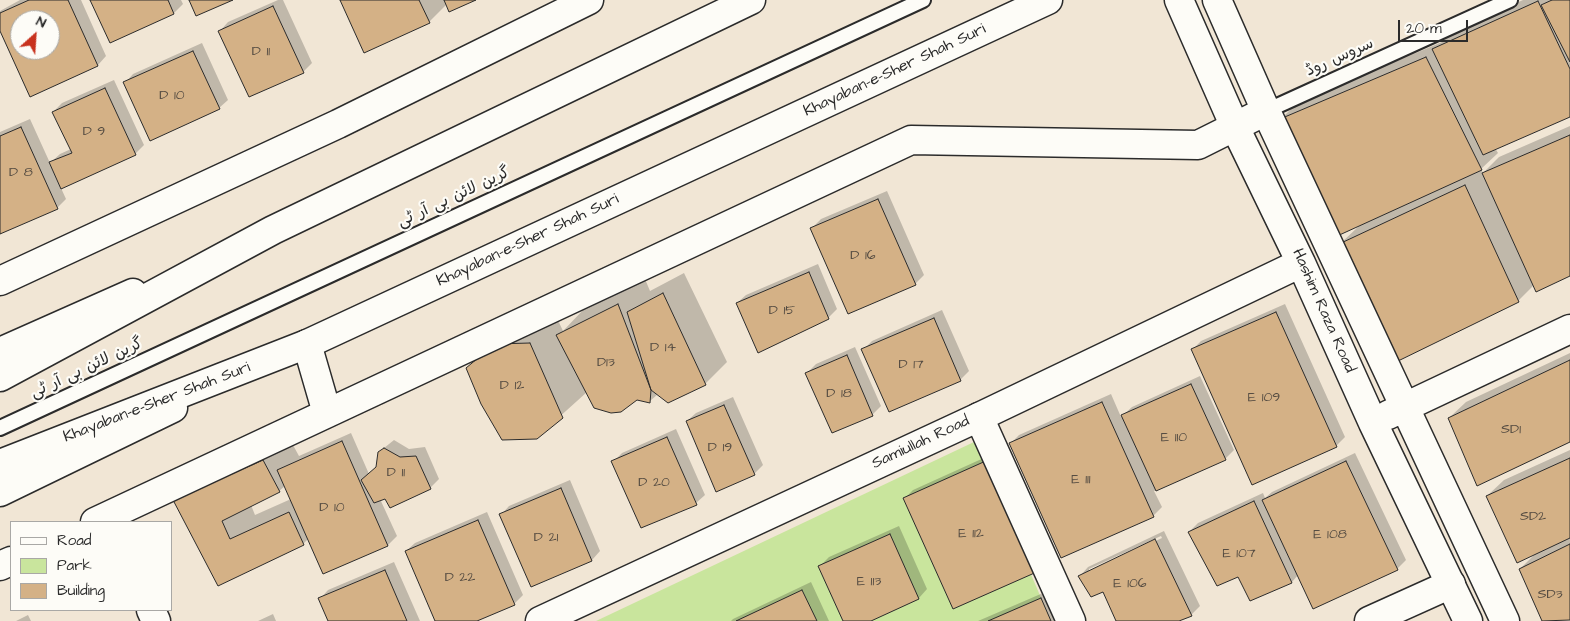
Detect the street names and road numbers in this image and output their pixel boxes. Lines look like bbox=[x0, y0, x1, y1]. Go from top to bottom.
street label: Khayaban-e-Sher Shah Suri bbox=[801, 20, 989, 122]
street label: سروس روڈ bbox=[1303, 35, 1377, 81]
street label: گرین لائن بی آر ٹی bbox=[395, 164, 513, 232]
street label: Khayaban-e-Sher Shah Suri bbox=[434, 190, 622, 292]
street label: Hashim Raza Road bbox=[1287, 246, 1359, 376]
street label: گرین لائن بی آر ٹی bbox=[28, 335, 146, 403]
street label: Khayaban-e-Sher Shah Suri bbox=[61, 358, 253, 448]
street label: Samiullah Road bbox=[869, 412, 973, 474]

